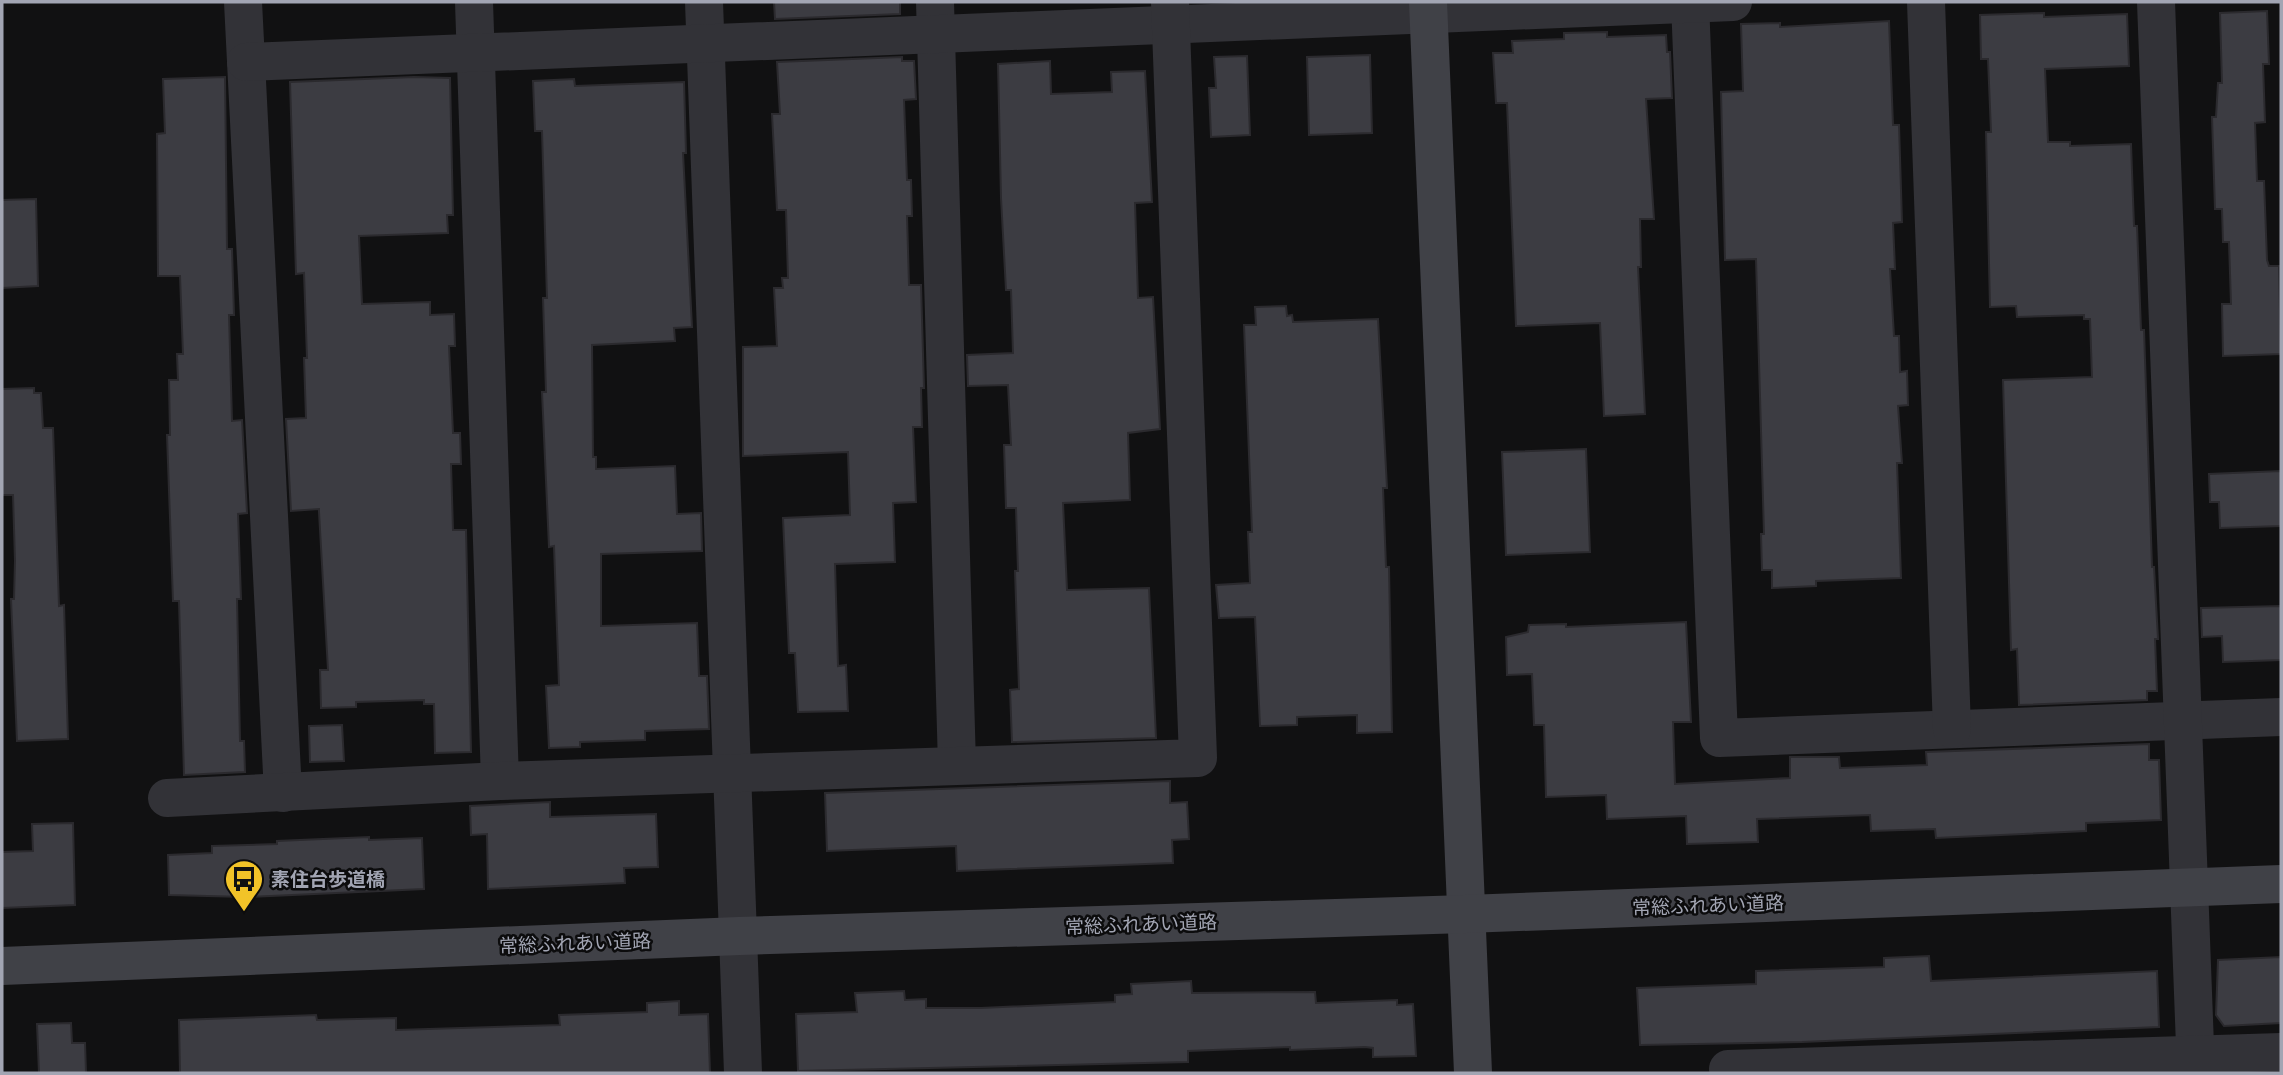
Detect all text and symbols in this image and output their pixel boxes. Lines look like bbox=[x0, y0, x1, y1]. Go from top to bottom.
bus stop icon: 素住台歩道橋 bbox=[223, 858, 265, 913]
place label: 素住台歩道橋 bbox=[271, 869, 385, 893]
street label: 常総ふれあい道路 bbox=[1632, 892, 1784, 922]
street label: 常総ふれあい道路 bbox=[1065, 911, 1217, 941]
street label: 常総ふれあい道路 bbox=[499, 930, 651, 960]

